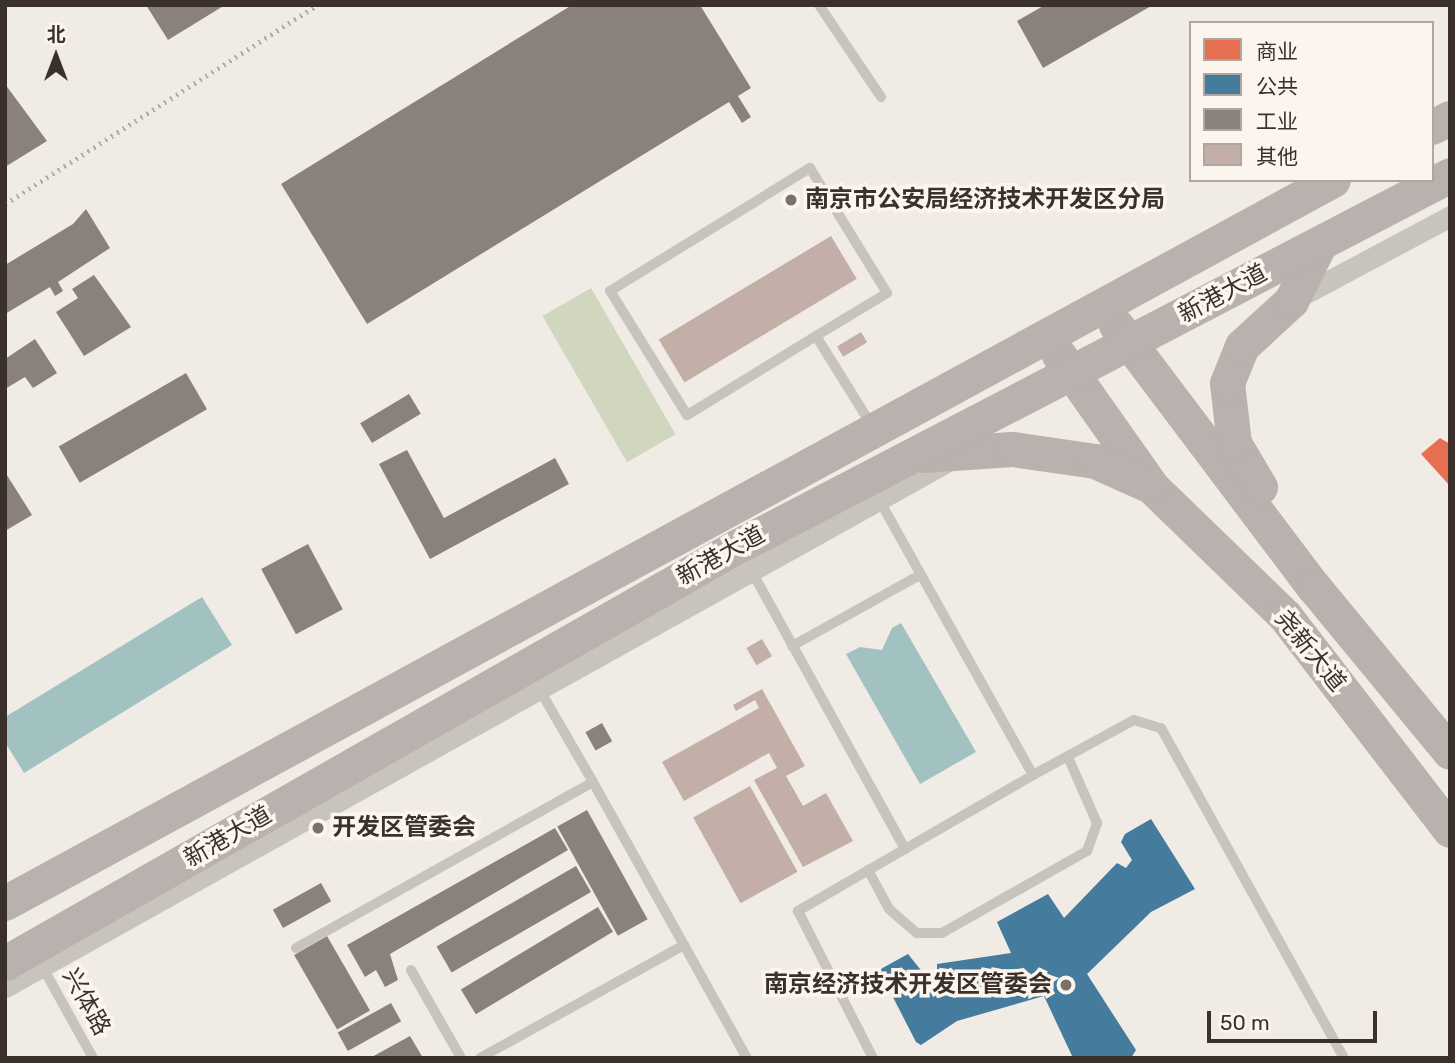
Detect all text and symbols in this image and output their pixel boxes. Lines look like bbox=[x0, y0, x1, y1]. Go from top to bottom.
north arrow bbox=[21, 21, 91, 91]
legend bbox=[1189, 21, 1434, 182]
text: 北 bbox=[46, 23, 66, 46]
text: 商业 bbox=[1256, 39, 1298, 64]
text: 公共 bbox=[1256, 74, 1298, 99]
text: 工业 bbox=[1256, 109, 1298, 134]
text: 其他 bbox=[1256, 144, 1298, 169]
place label: 南京市公安局经济技术开发区分局 bbox=[805, 186, 1165, 214]
marker: 南京市公安局经济技术开发区分局 bbox=[783, 192, 799, 208]
street label: 新港大道 bbox=[1174, 259, 1272, 329]
street label: 新港大道 bbox=[672, 520, 770, 592]
street label: 尧新大道 bbox=[1269, 605, 1351, 697]
street label: 新港大道 bbox=[179, 801, 277, 873]
place label: 开发区管委会 bbox=[332, 814, 476, 842]
marker: 开发区管委会 bbox=[310, 820, 326, 836]
street label: 兴体路 bbox=[56, 964, 116, 1040]
place label: 南京经济技术开发区管委会 bbox=[764, 971, 1052, 999]
marker: 南京经济技术开发区管委会 bbox=[1058, 977, 1074, 993]
scale bar bbox=[1210, 996, 1380, 1040]
text: 50 m bbox=[1220, 1010, 1270, 1035]

